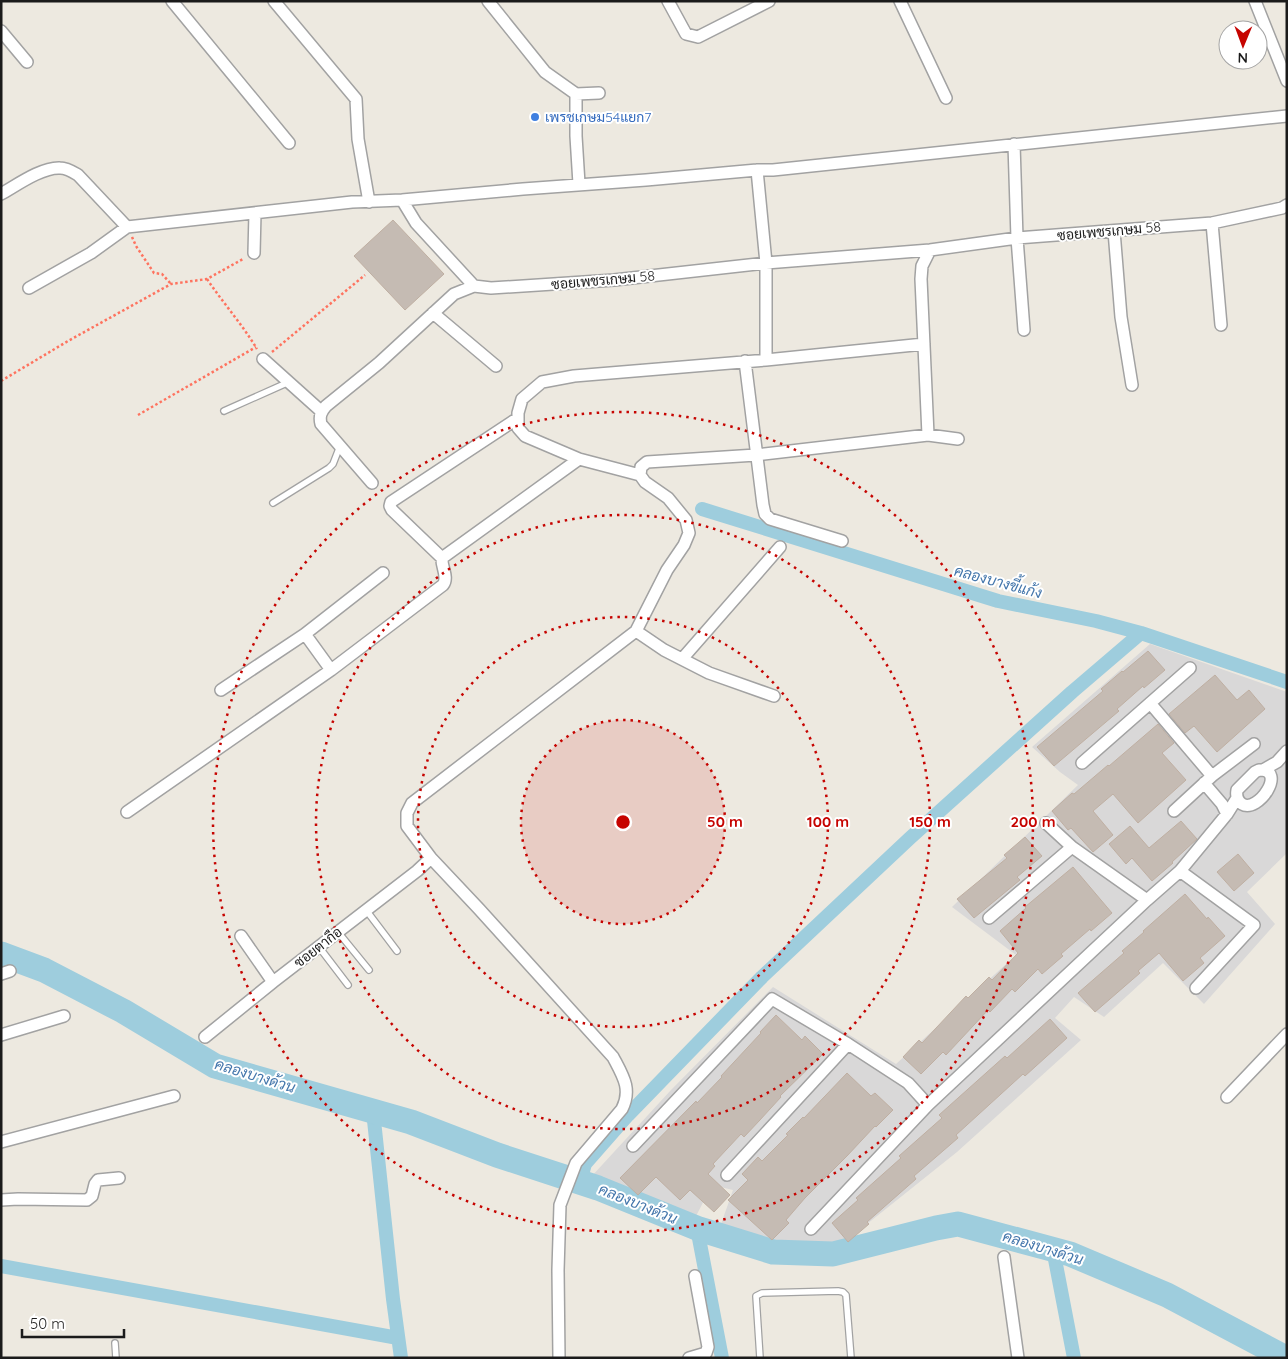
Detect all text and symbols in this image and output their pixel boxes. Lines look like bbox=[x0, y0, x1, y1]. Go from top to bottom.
north arrow bbox=[1218, 20, 1268, 70]
text: N bbox=[1237, 49, 1248, 67]
place label: เพรชเกษม54แยก7 bbox=[545, 108, 652, 126]
marker: เพรชเกษม54แยก7 bbox=[529, 111, 541, 123]
street label: ซอยเพชรเกษม 58 bbox=[1056, 218, 1162, 244]
street label: ซอยเพชรเกษม 58 bbox=[550, 267, 656, 293]
water label: คลองบางขี้แก้ง bbox=[952, 556, 1046, 602]
text: 50 m bbox=[707, 812, 743, 831]
text: 100 m bbox=[807, 812, 849, 831]
text: 150 m bbox=[909, 812, 951, 831]
text: 200 m bbox=[1011, 812, 1056, 831]
centre of rings bbox=[614, 813, 632, 831]
street label: ซอยตากือ bbox=[290, 923, 346, 971]
water label: คลองบางด้วน bbox=[213, 1054, 298, 1097]
water label: คลองบางด้วน bbox=[596, 1179, 681, 1228]
water label: คลองบางด้วน bbox=[1001, 1226, 1086, 1269]
scale bar bbox=[22, 1306, 125, 1338]
text: 50 m bbox=[30, 1314, 65, 1333]

